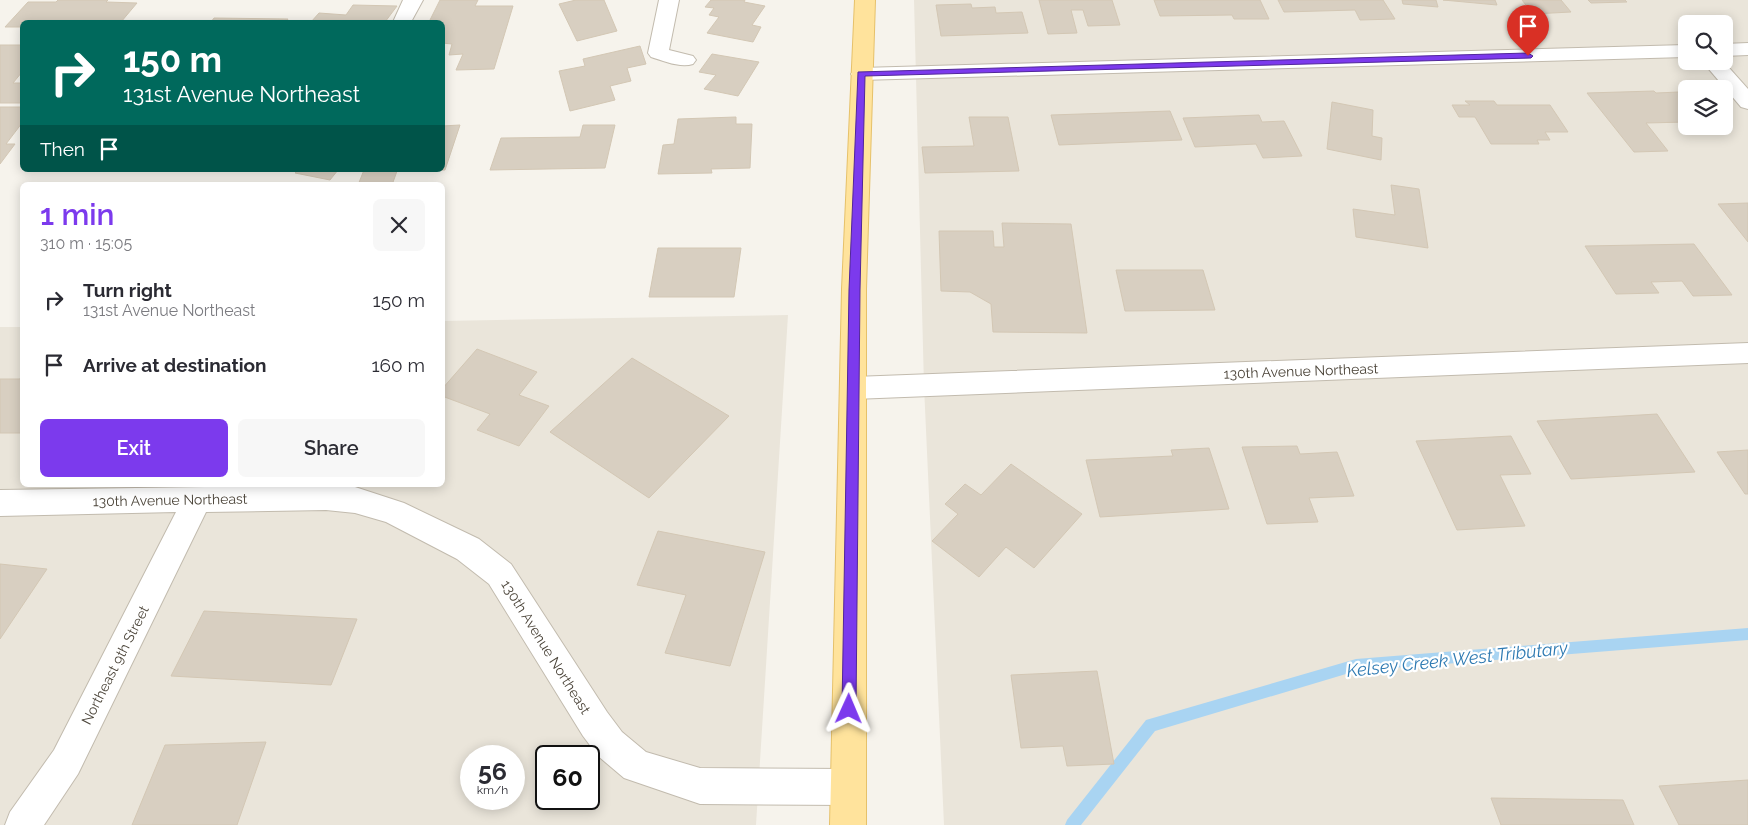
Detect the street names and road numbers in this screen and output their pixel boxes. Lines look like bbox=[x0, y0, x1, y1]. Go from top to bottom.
street label: 130th Avenue Northeast bbox=[1223, 360, 1379, 382]
street label: 130th Avenue Northeast bbox=[92, 491, 248, 509]
street label: 130th Avenue Northeast bbox=[498, 577, 594, 717]
street label: Northeast 9th Street bbox=[78, 603, 152, 727]

